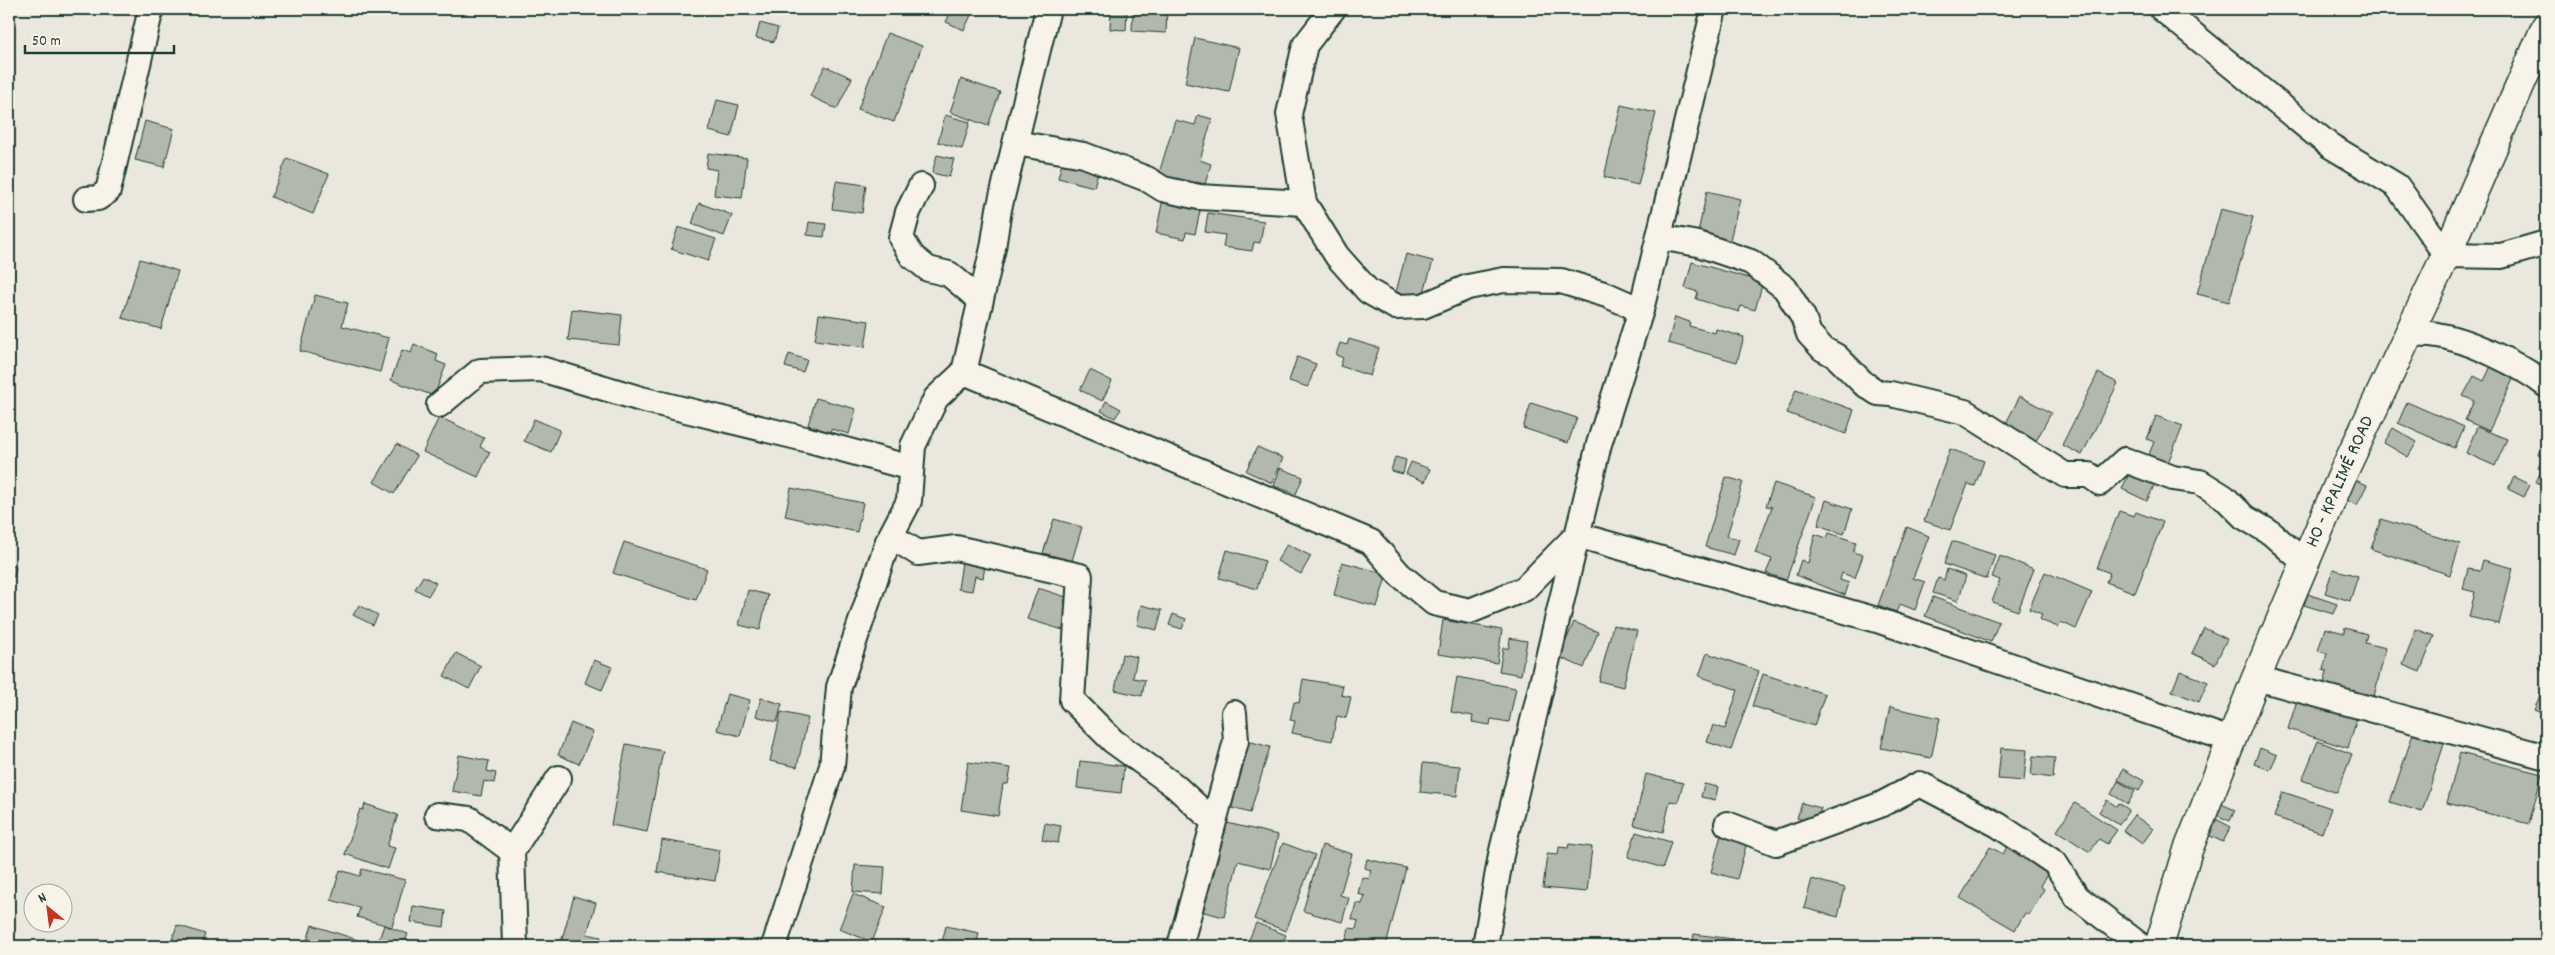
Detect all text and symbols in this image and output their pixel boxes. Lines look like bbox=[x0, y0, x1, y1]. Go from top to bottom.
scale bar bbox=[25, 22, 174, 54]
text: 50 m bbox=[32, 31, 61, 53]
street label: HO - KPALIMÉ ROAD bbox=[2300, 412, 2382, 552]
north arrow bbox=[22, 882, 72, 932]
text: N bbox=[35, 888, 51, 909]

